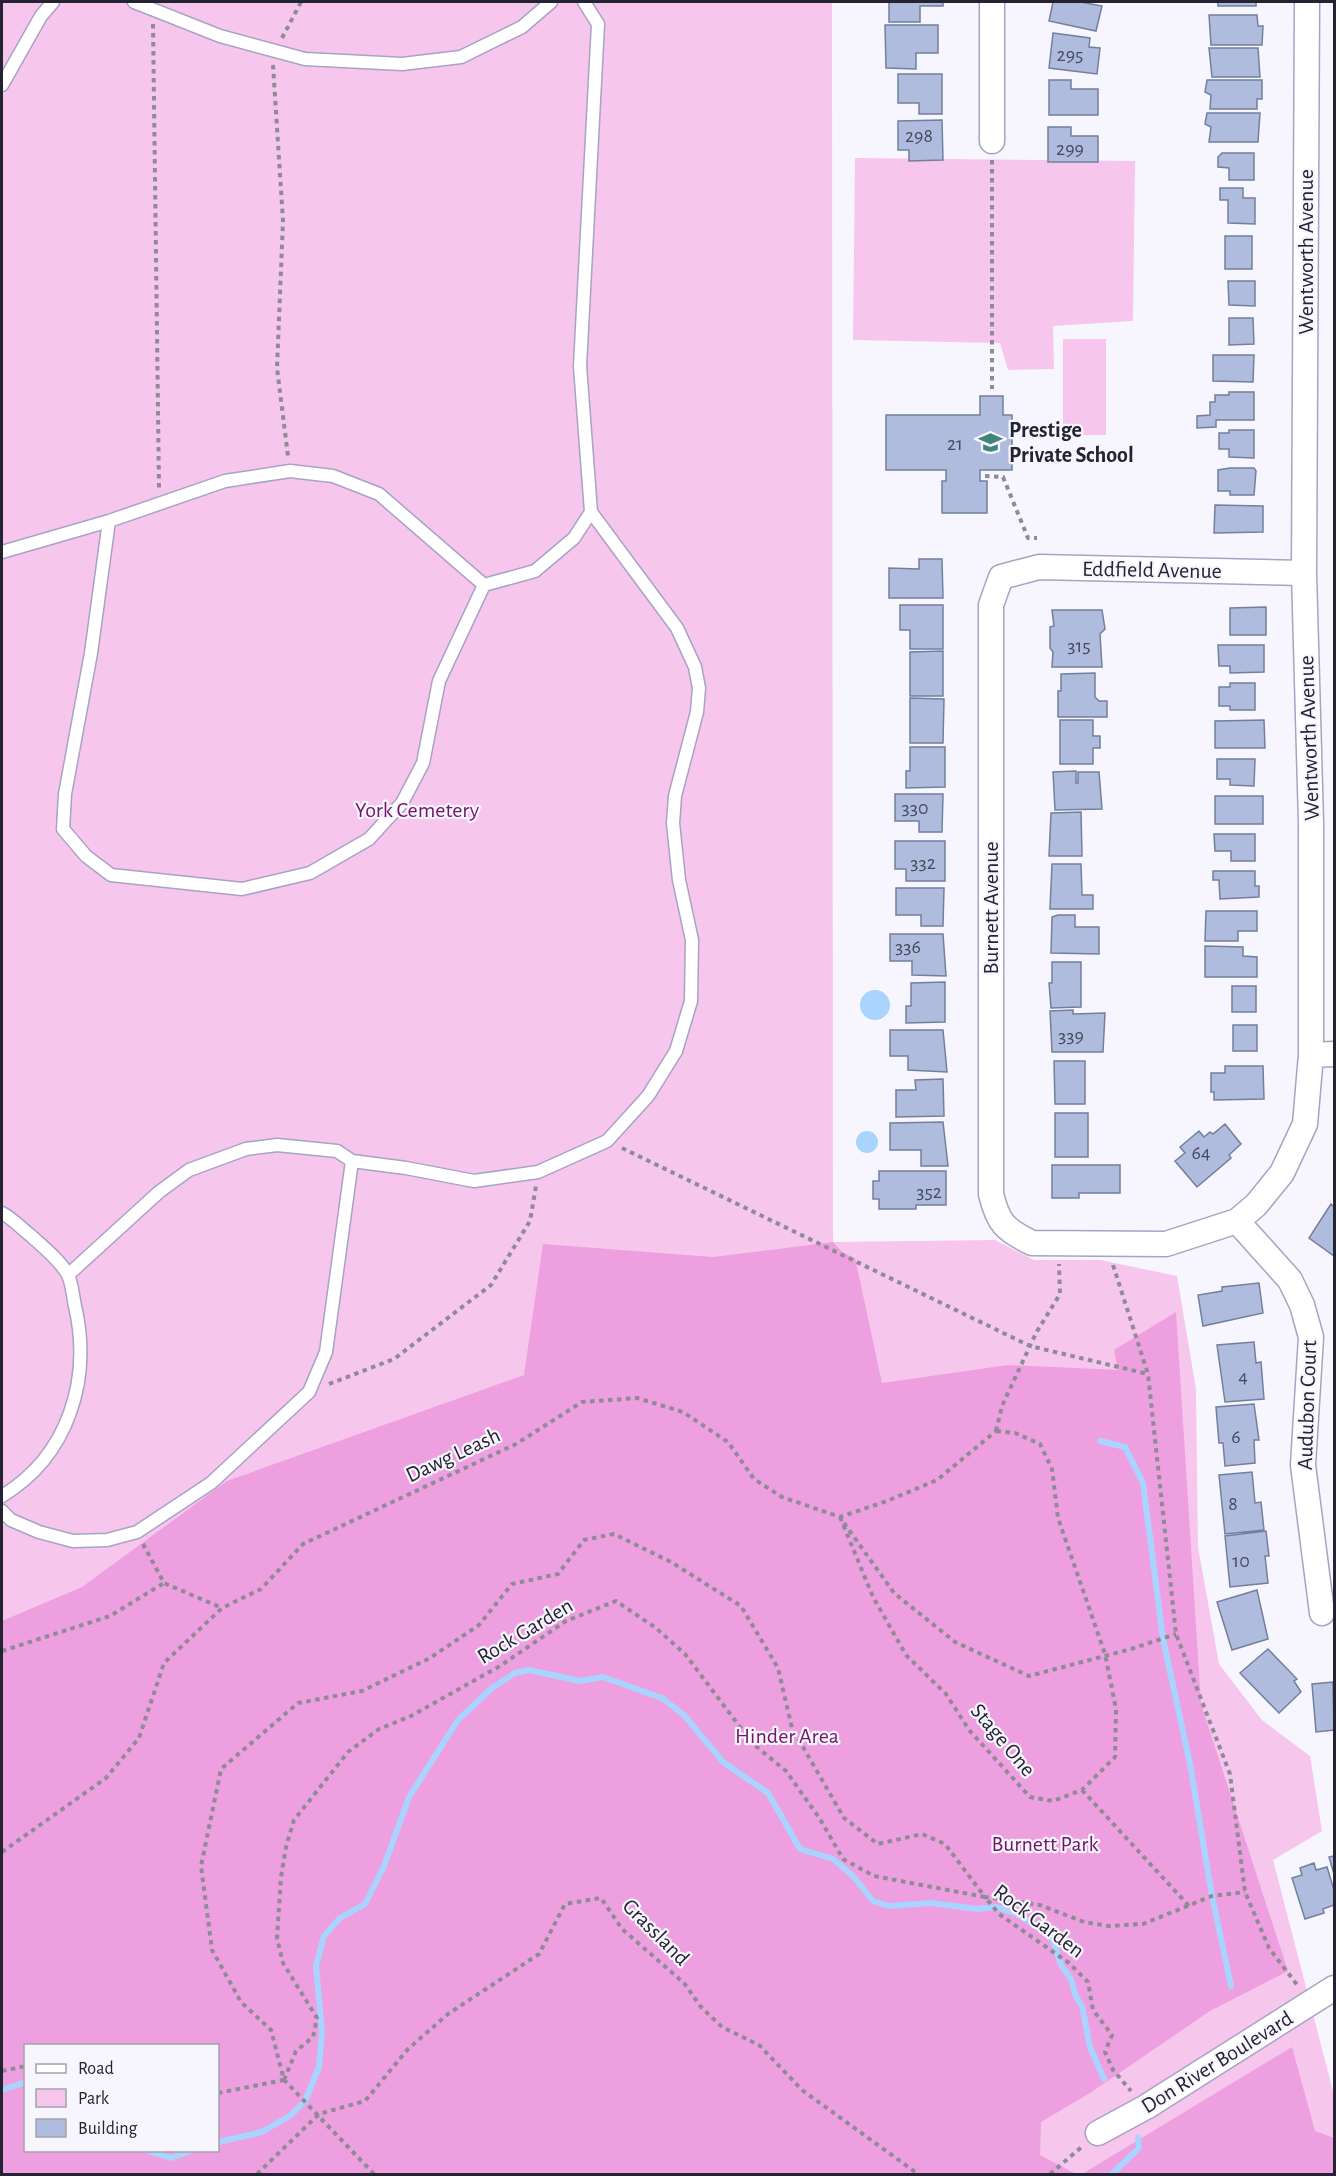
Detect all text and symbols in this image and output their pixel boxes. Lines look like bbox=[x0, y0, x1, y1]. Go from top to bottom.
house number: 295 bbox=[1057, 45, 1083, 65]
house number: 298 bbox=[905, 126, 933, 146]
house number: 299 bbox=[1056, 139, 1084, 159]
street label: Wentworth Avenue bbox=[1295, 169, 1317, 335]
place label: Prestige Private School bbox=[1009, 419, 1134, 466]
school or university icon: Prestige Private School bbox=[978, 430, 1004, 456]
house number: 21 bbox=[947, 434, 963, 454]
street label: Eddfield Avenue bbox=[1082, 558, 1222, 582]
house number: 315 bbox=[1067, 636, 1091, 656]
street label: Wentworth Avenue bbox=[1295, 655, 1323, 821]
house number: 330 bbox=[901, 798, 929, 818]
park label: York Cemetery bbox=[355, 799, 480, 821]
street label: Burnett Avenue bbox=[980, 841, 1002, 975]
house number: 332 bbox=[910, 853, 936, 873]
house number: 336 bbox=[895, 937, 921, 957]
house number: 339 bbox=[1058, 1026, 1084, 1046]
house number: 64 bbox=[1191, 1143, 1211, 1163]
house number: 352 bbox=[916, 1182, 942, 1202]
street label: Audubon Court bbox=[1294, 1340, 1320, 1470]
house number: 4 bbox=[1238, 1367, 1248, 1387]
street label: Dawg Leash bbox=[402, 1424, 504, 1486]
house number: 6 bbox=[1231, 1427, 1241, 1447]
house number: 8 bbox=[1228, 1494, 1238, 1514]
house number: 10 bbox=[1232, 1551, 1250, 1571]
street label: Rock Garden bbox=[473, 1594, 577, 1668]
street label: Stage One bbox=[966, 1699, 1040, 1781]
park label: Hinder Area bbox=[735, 1725, 839, 1747]
park label: Burnett Park bbox=[991, 1833, 1099, 1855]
street label: Rock Garden bbox=[990, 1880, 1088, 1962]
street label: Grassland bbox=[618, 1894, 694, 1970]
street label: Don River Boulevard bbox=[1137, 2007, 1297, 2117]
legend bbox=[24, 2044, 219, 2152]
text: Road bbox=[78, 2060, 114, 2078]
text: Park bbox=[78, 2090, 110, 2108]
text: Building bbox=[78, 2120, 138, 2138]

